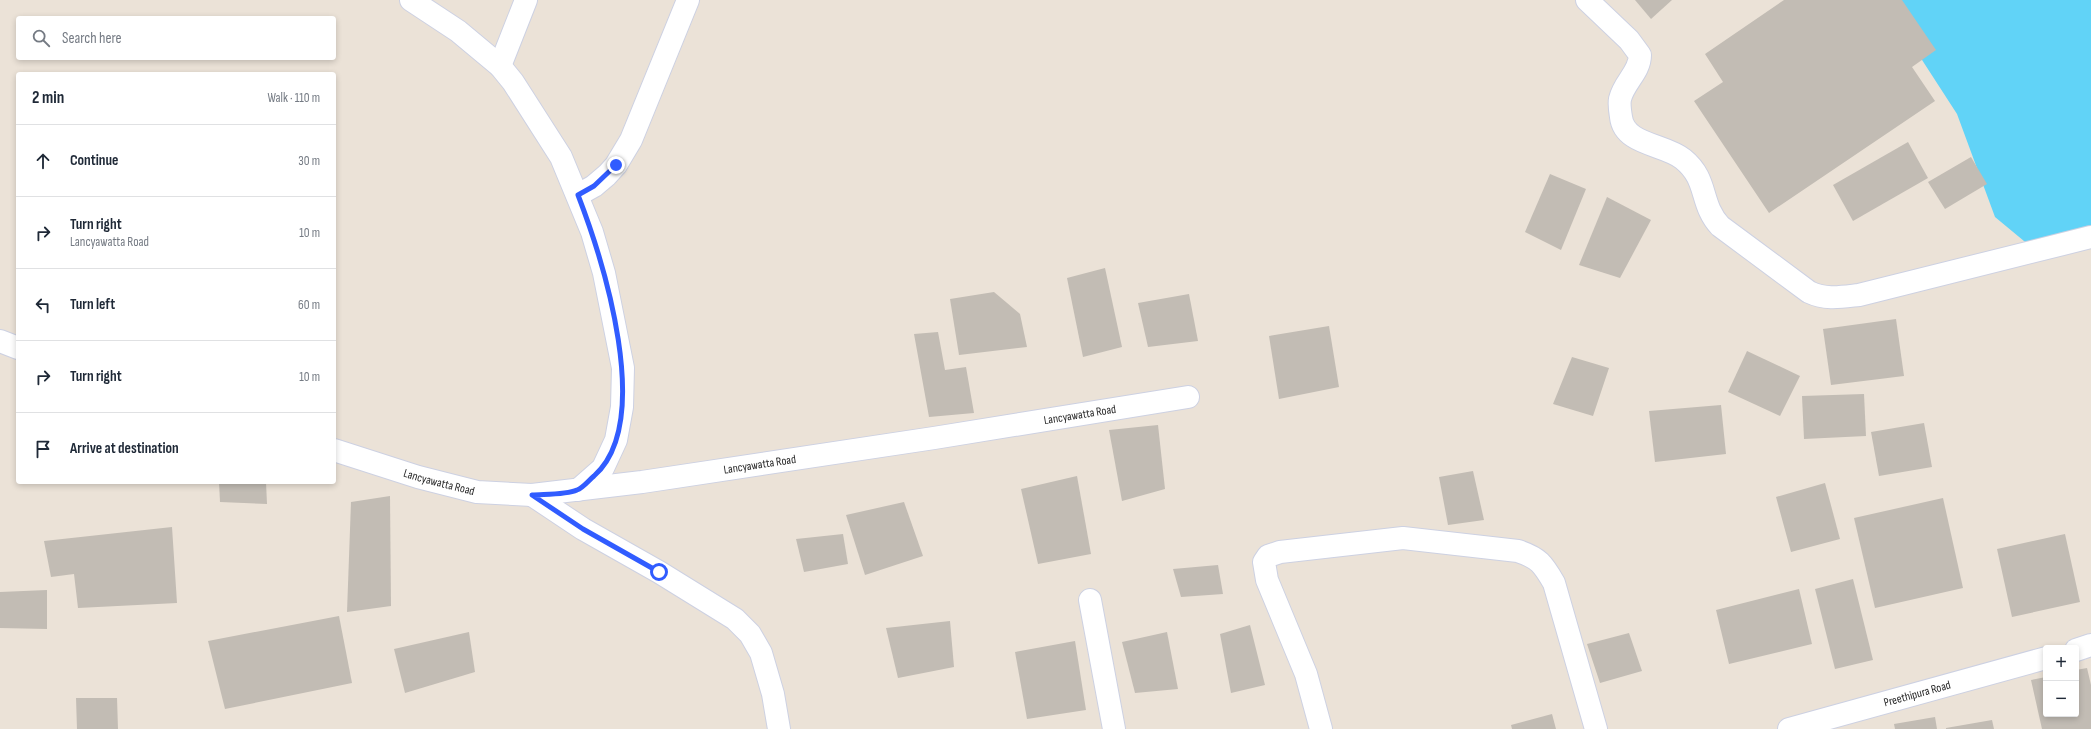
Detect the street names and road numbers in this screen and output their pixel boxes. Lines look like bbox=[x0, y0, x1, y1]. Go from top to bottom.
street label: Lancyawatta Road bbox=[1043, 401, 1117, 428]
street label: Lancyawatta Road bbox=[723, 451, 797, 477]
street label: Lancyawatta Road bbox=[402, 465, 476, 499]
street label: Preethipura Road bbox=[1882, 677, 1952, 710]

